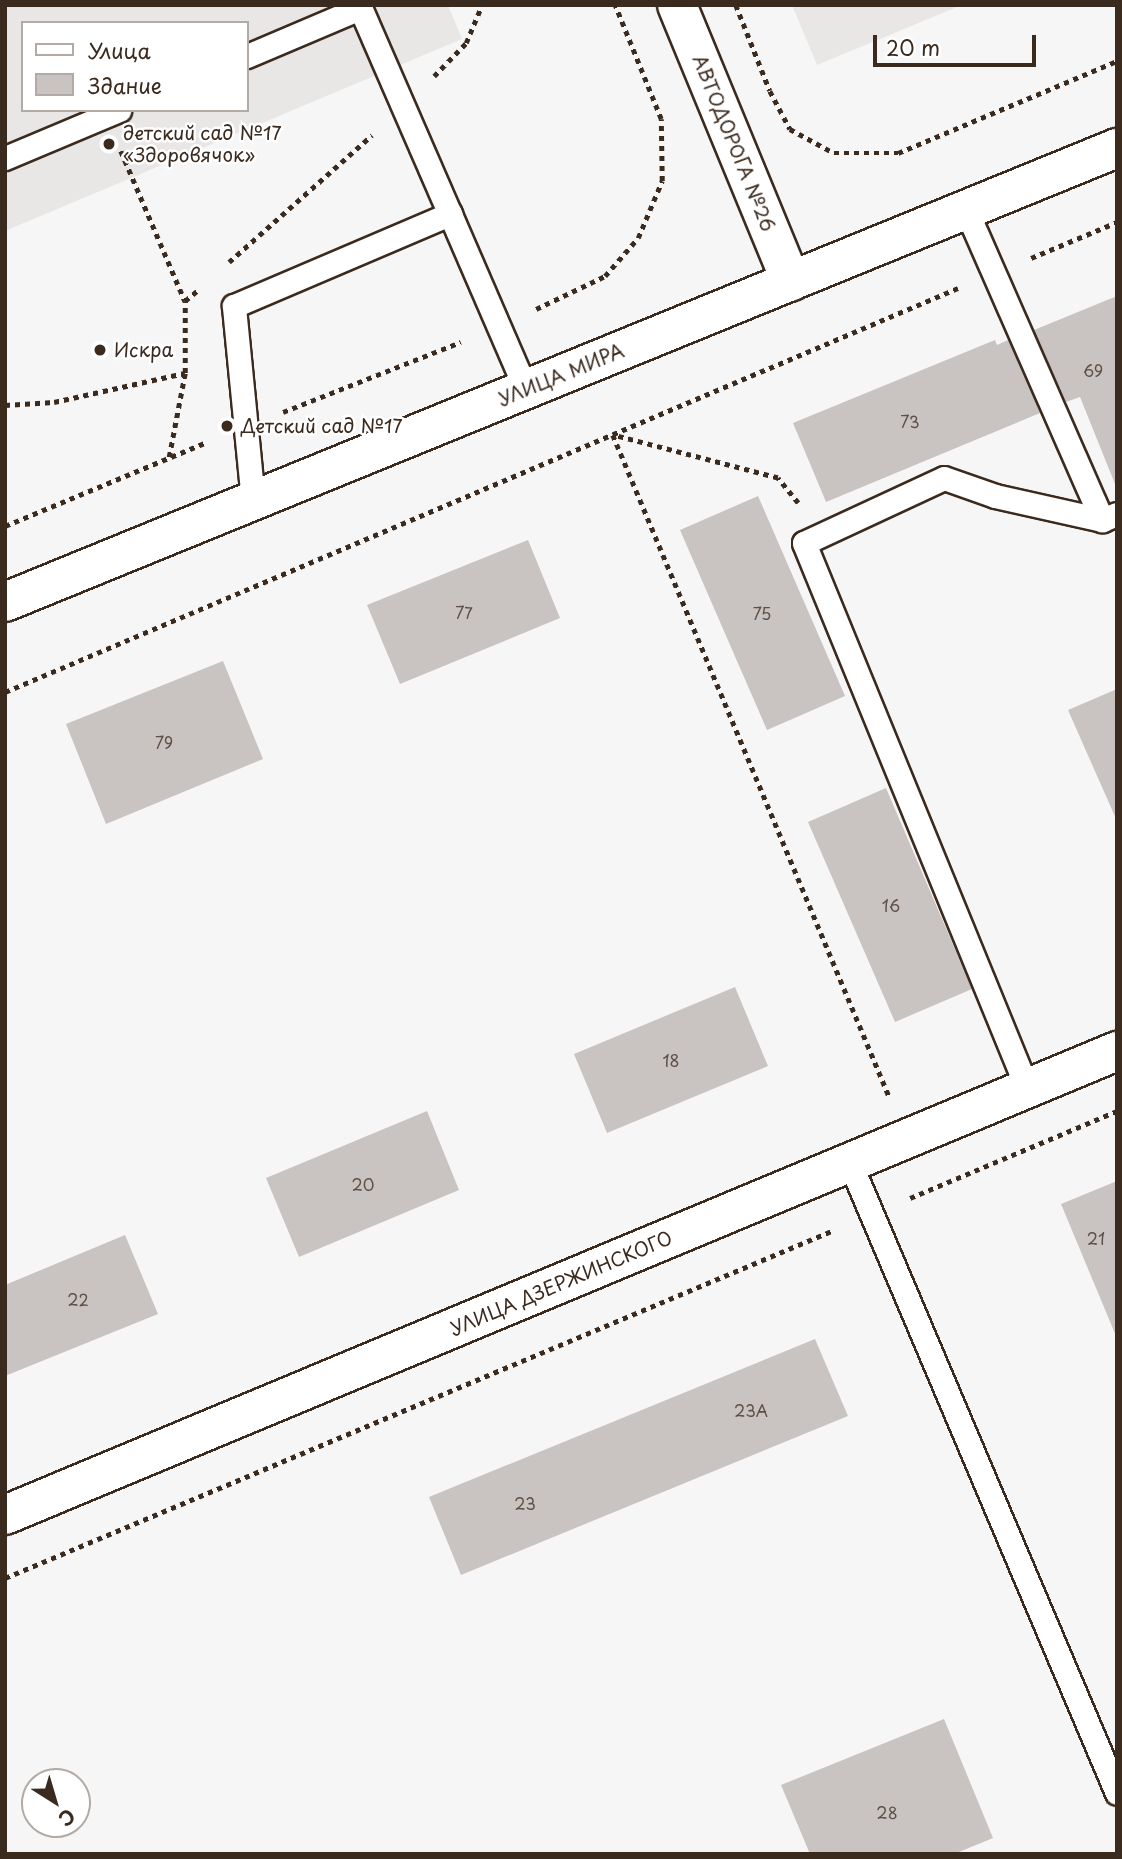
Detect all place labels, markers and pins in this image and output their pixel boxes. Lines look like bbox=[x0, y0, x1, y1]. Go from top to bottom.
place label: детский сад №17 «Здоровячок» bbox=[123, 122, 283, 166]
marker: детский сад №17 «Здоровячок» bbox=[101, 136, 117, 152]
place label: Искра bbox=[114, 339, 173, 361]
marker: Искра bbox=[92, 342, 108, 358]
place label: Детский сад №17 bbox=[241, 415, 404, 437]
marker: Детский сад №17 bbox=[219, 418, 235, 434]

